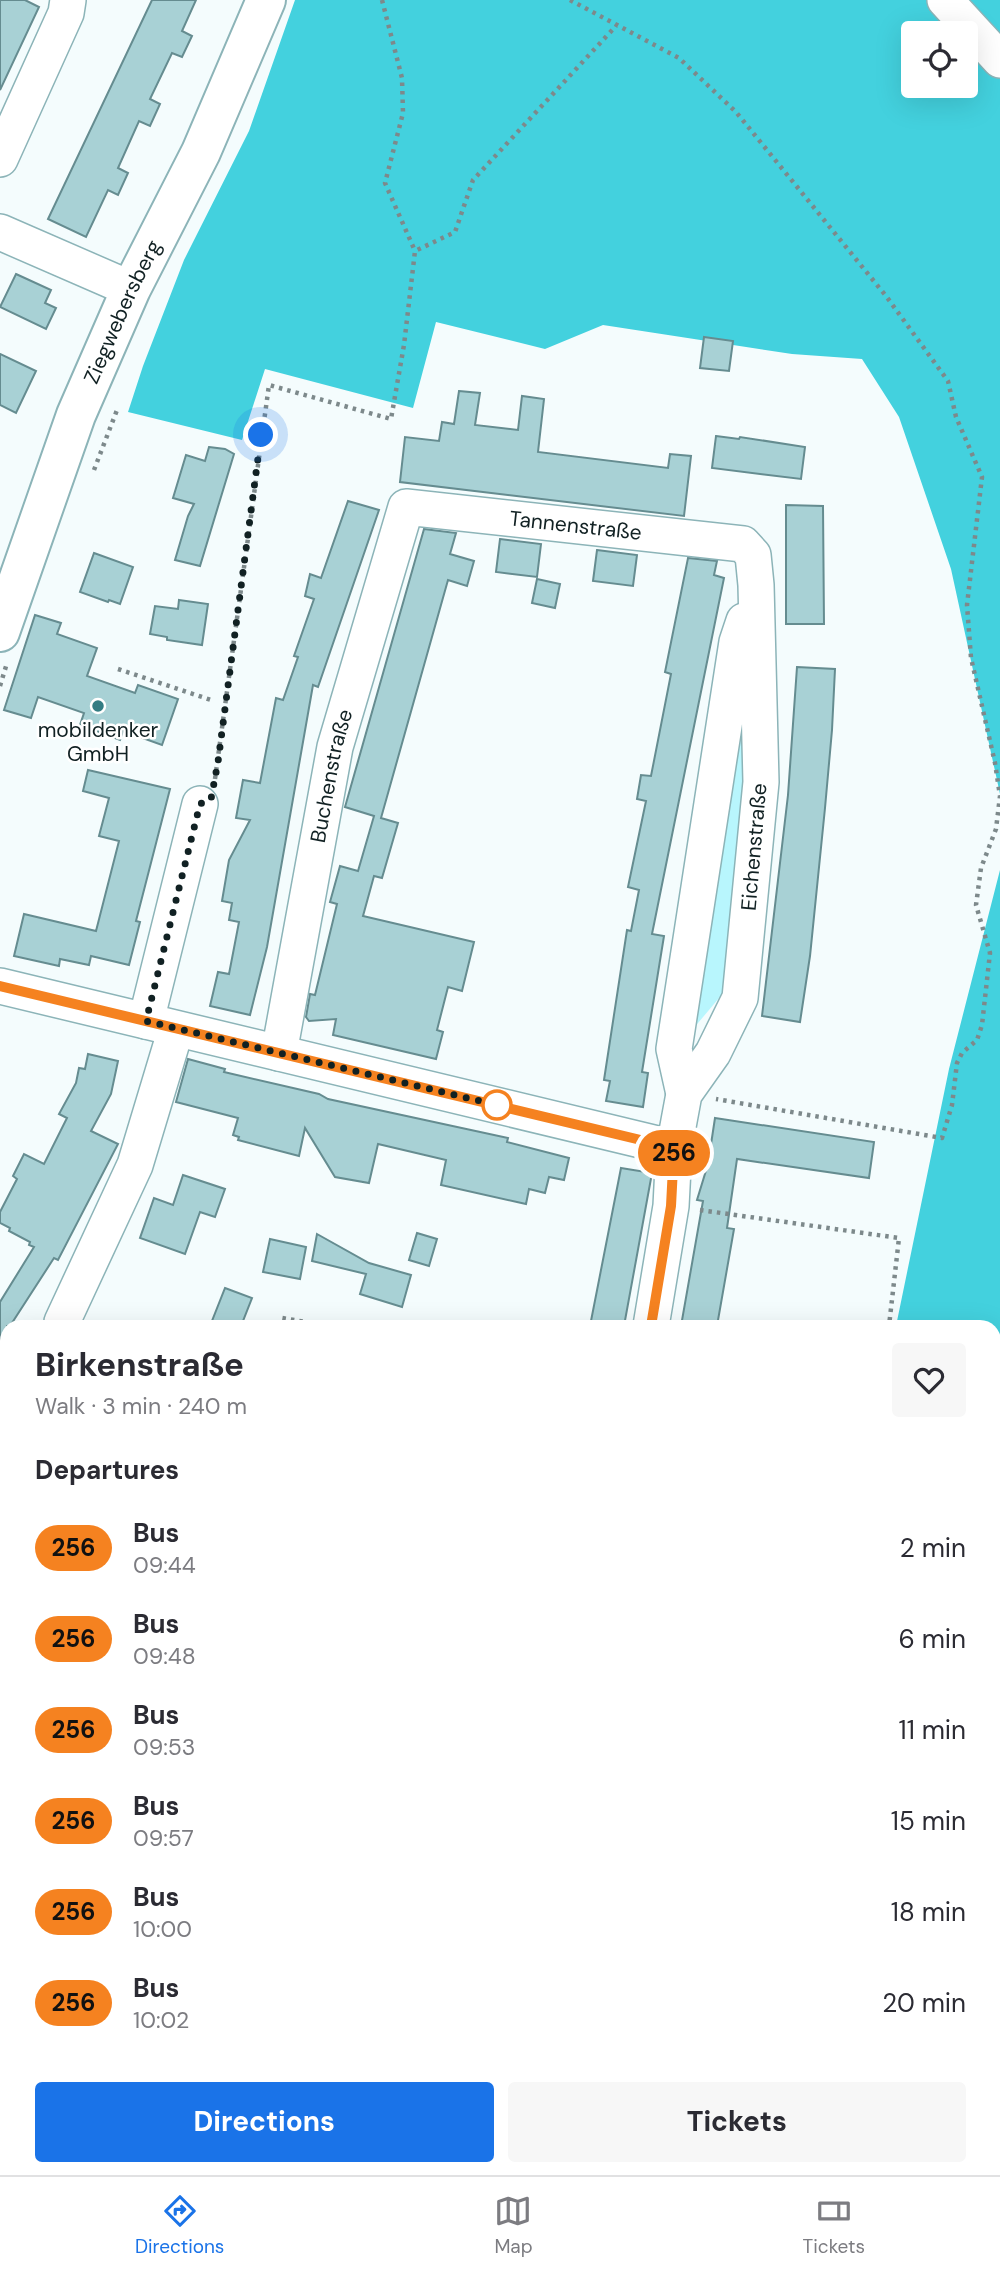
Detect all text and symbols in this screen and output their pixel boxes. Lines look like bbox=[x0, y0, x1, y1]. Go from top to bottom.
map controls bbox=[901, 21, 978, 98]
button: locate bbox=[901, 21, 978, 98]
street label: Ziegwebersberg bbox=[77, 235, 168, 388]
your location bbox=[243, 417, 278, 452]
street label: Tannenstraße bbox=[508, 504, 643, 547]
marker: mobildenker GmbH bbox=[90, 698, 106, 714]
street label: Buchenstraße bbox=[304, 706, 359, 845]
place label: mobildenker GmbH bbox=[38, 716, 159, 768]
street label: Eichenstraße bbox=[734, 782, 774, 912]
unlabelled marker bbox=[482, 1090, 512, 1120]
line badge: 256 bbox=[634, 1130, 714, 1176]
text: 256 bbox=[652, 1137, 696, 1168]
text: Birkenstraße bbox=[35, 1343, 244, 1386]
button: heart bbox=[892, 1343, 966, 1417]
text: Walk · 3 min · 240 m bbox=[35, 1391, 247, 1421]
text: Departures bbox=[35, 1453, 179, 1487]
text: Bus bbox=[133, 1516, 179, 1550]
text: 2 min bbox=[900, 1531, 966, 1565]
text: 256 bbox=[52, 1532, 96, 1563]
text: 09:44 bbox=[133, 1550, 196, 1580]
text: Bus bbox=[133, 1607, 179, 1641]
text: 6 min bbox=[898, 1622, 966, 1656]
text: 256 bbox=[52, 1623, 96, 1654]
text: 09:48 bbox=[133, 1641, 196, 1671]
text: Bus bbox=[133, 1698, 179, 1732]
text: 11 min bbox=[899, 1713, 966, 1747]
text: 256 bbox=[52, 1714, 96, 1745]
text: 09:53 bbox=[133, 1732, 195, 1762]
text: Bus bbox=[133, 1789, 179, 1823]
text: 15 min bbox=[891, 1804, 966, 1838]
text: 256 bbox=[52, 1805, 96, 1836]
text: 09:57 bbox=[133, 1823, 194, 1853]
text: Bus bbox=[133, 1880, 179, 1914]
text: 18 min bbox=[891, 1895, 966, 1929]
text: 256 bbox=[52, 1896, 96, 1927]
text: 10:00 bbox=[133, 1914, 192, 1944]
text: Bus bbox=[133, 1971, 179, 2005]
text: 20 min bbox=[882, 1986, 966, 2020]
text: 256 bbox=[52, 1987, 96, 2018]
text: 10:02 bbox=[133, 2005, 189, 2035]
button: Directions bbox=[35, 2082, 494, 2162]
button: Tickets bbox=[508, 2082, 966, 2162]
tab: Directions bbox=[135, 2192, 224, 2259]
tab: Map bbox=[494, 2192, 533, 2259]
tab: Tickets bbox=[803, 2192, 865, 2259]

